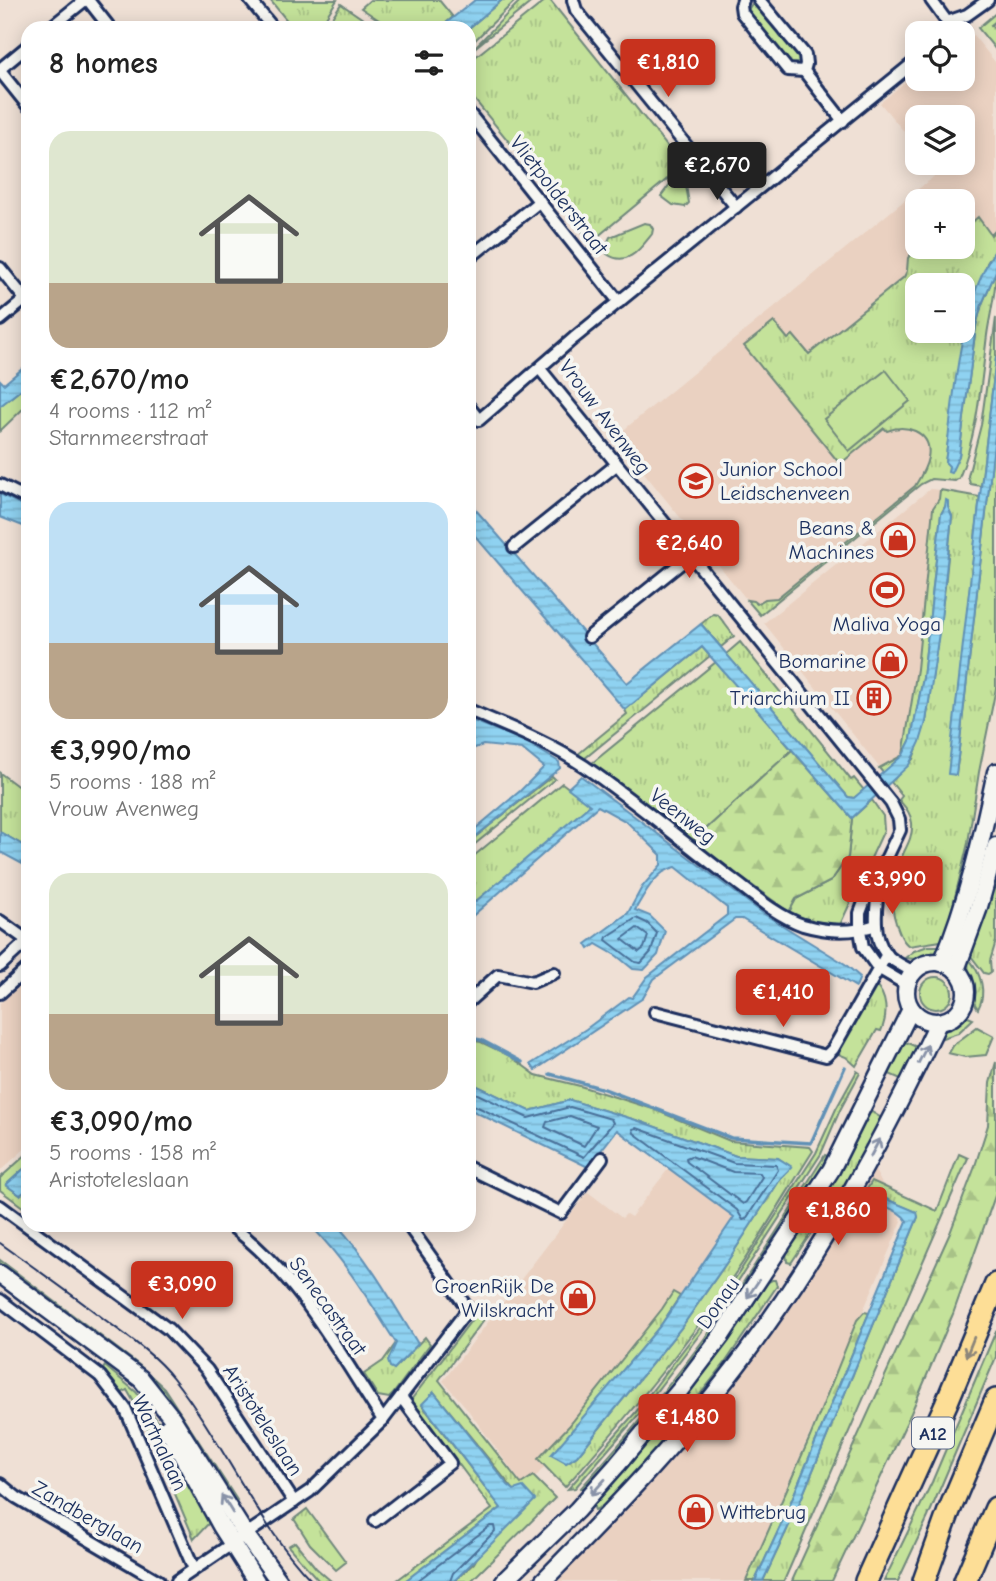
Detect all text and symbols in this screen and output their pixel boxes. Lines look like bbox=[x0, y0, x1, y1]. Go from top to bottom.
map controls bbox=[905, 21, 975, 343]
button: locate bbox=[905, 21, 975, 91]
pin: €1,810 bbox=[611, 40, 725, 99]
icon: filters bbox=[410, 44, 448, 82]
text: 8 homes bbox=[49, 46, 158, 81]
text: €1,810 bbox=[636, 48, 700, 75]
button: layers bbox=[905, 105, 975, 175]
street label: Vlietpolderstraat bbox=[505, 131, 614, 260]
pin: €2,670 bbox=[660, 142, 774, 202]
text: €2,670 bbox=[683, 151, 751, 178]
icon: home bbox=[186, 176, 312, 302]
button: + bbox=[905, 189, 975, 259]
button: − bbox=[905, 273, 975, 343]
street label: Vrouw Avenweg bbox=[554, 355, 656, 479]
text: €2,670/mo bbox=[49, 362, 189, 397]
text: 4 rooms · 112 m² bbox=[49, 397, 212, 424]
text: Starnmeerstraat bbox=[49, 424, 208, 451]
place label: Junior School Leidschenveen bbox=[720, 457, 850, 505]
school or university icon: Junior School Leidschenveen bbox=[677, 462, 715, 500]
place label: Beans & Machines bbox=[789, 516, 874, 564]
pin: €2,640 bbox=[632, 520, 746, 580]
shop icon: Beans & Machines bbox=[879, 521, 917, 559]
text: €2,640 bbox=[655, 529, 723, 556]
icon: home bbox=[186, 547, 312, 673]
sports icon: Maliva Yoga bbox=[868, 571, 906, 609]
place label: Maliva Yoga bbox=[833, 612, 941, 636]
shop icon: Bomarine bbox=[871, 642, 909, 680]
place label: Bomarine bbox=[778, 649, 866, 673]
building icon: Triarchium II bbox=[855, 679, 893, 717]
place label: Triarchium II bbox=[730, 686, 850, 710]
text: €3,990/mo bbox=[49, 733, 191, 768]
text: 5 rooms · 188 m² bbox=[49, 768, 215, 795]
street label: Veenweg bbox=[645, 783, 721, 849]
text: Vrouw Avenweg bbox=[49, 795, 199, 822]
pin: €3,990 bbox=[835, 856, 949, 916]
text: €3,990 bbox=[858, 865, 926, 892]
icon: home bbox=[186, 918, 312, 1044]
pin: €1,410 bbox=[726, 970, 840, 1029]
text: €1,410 bbox=[752, 978, 814, 1005]
one-way arrow bbox=[917, 1044, 930, 1065]
text: €3,090/mo bbox=[49, 1104, 193, 1139]
one-way arrow bbox=[868, 1138, 882, 1158]
text: 5 rooms · 158 m² bbox=[49, 1139, 216, 1166]
text: Aristoteleslaan bbox=[49, 1166, 189, 1193]
pin: €1,860 bbox=[781, 1188, 895, 1247]
text: €1,860 bbox=[805, 1196, 871, 1223]
street label: Senecastraat bbox=[284, 1252, 372, 1361]
pin: €3,090 bbox=[125, 1262, 239, 1321]
text: €3,090 bbox=[147, 1270, 217, 1297]
street label: Donau bbox=[692, 1273, 744, 1333]
place label: GroenRijk De Wilskracht bbox=[435, 1274, 555, 1322]
one-way arrow bbox=[746, 1278, 760, 1298]
shop icon: GroenRijk De Wilskracht bbox=[559, 1279, 597, 1317]
one-way arrow bbox=[963, 1336, 976, 1357]
street label: Aristoteleslaan bbox=[218, 1360, 308, 1480]
street label: Wartnalaan bbox=[128, 1392, 192, 1494]
pin: €1,480 bbox=[630, 1394, 744, 1454]
text: €1,480 bbox=[655, 1403, 720, 1430]
road number: A12 bbox=[912, 1418, 954, 1448]
street label: Zandberglaan bbox=[28, 1476, 148, 1558]
one-way arrow bbox=[590, 1478, 606, 1496]
shop icon: Wittebrug bbox=[677, 1493, 715, 1531]
one-way arrow bbox=[219, 1495, 233, 1515]
place label: Wittebrug bbox=[720, 1500, 806, 1524]

